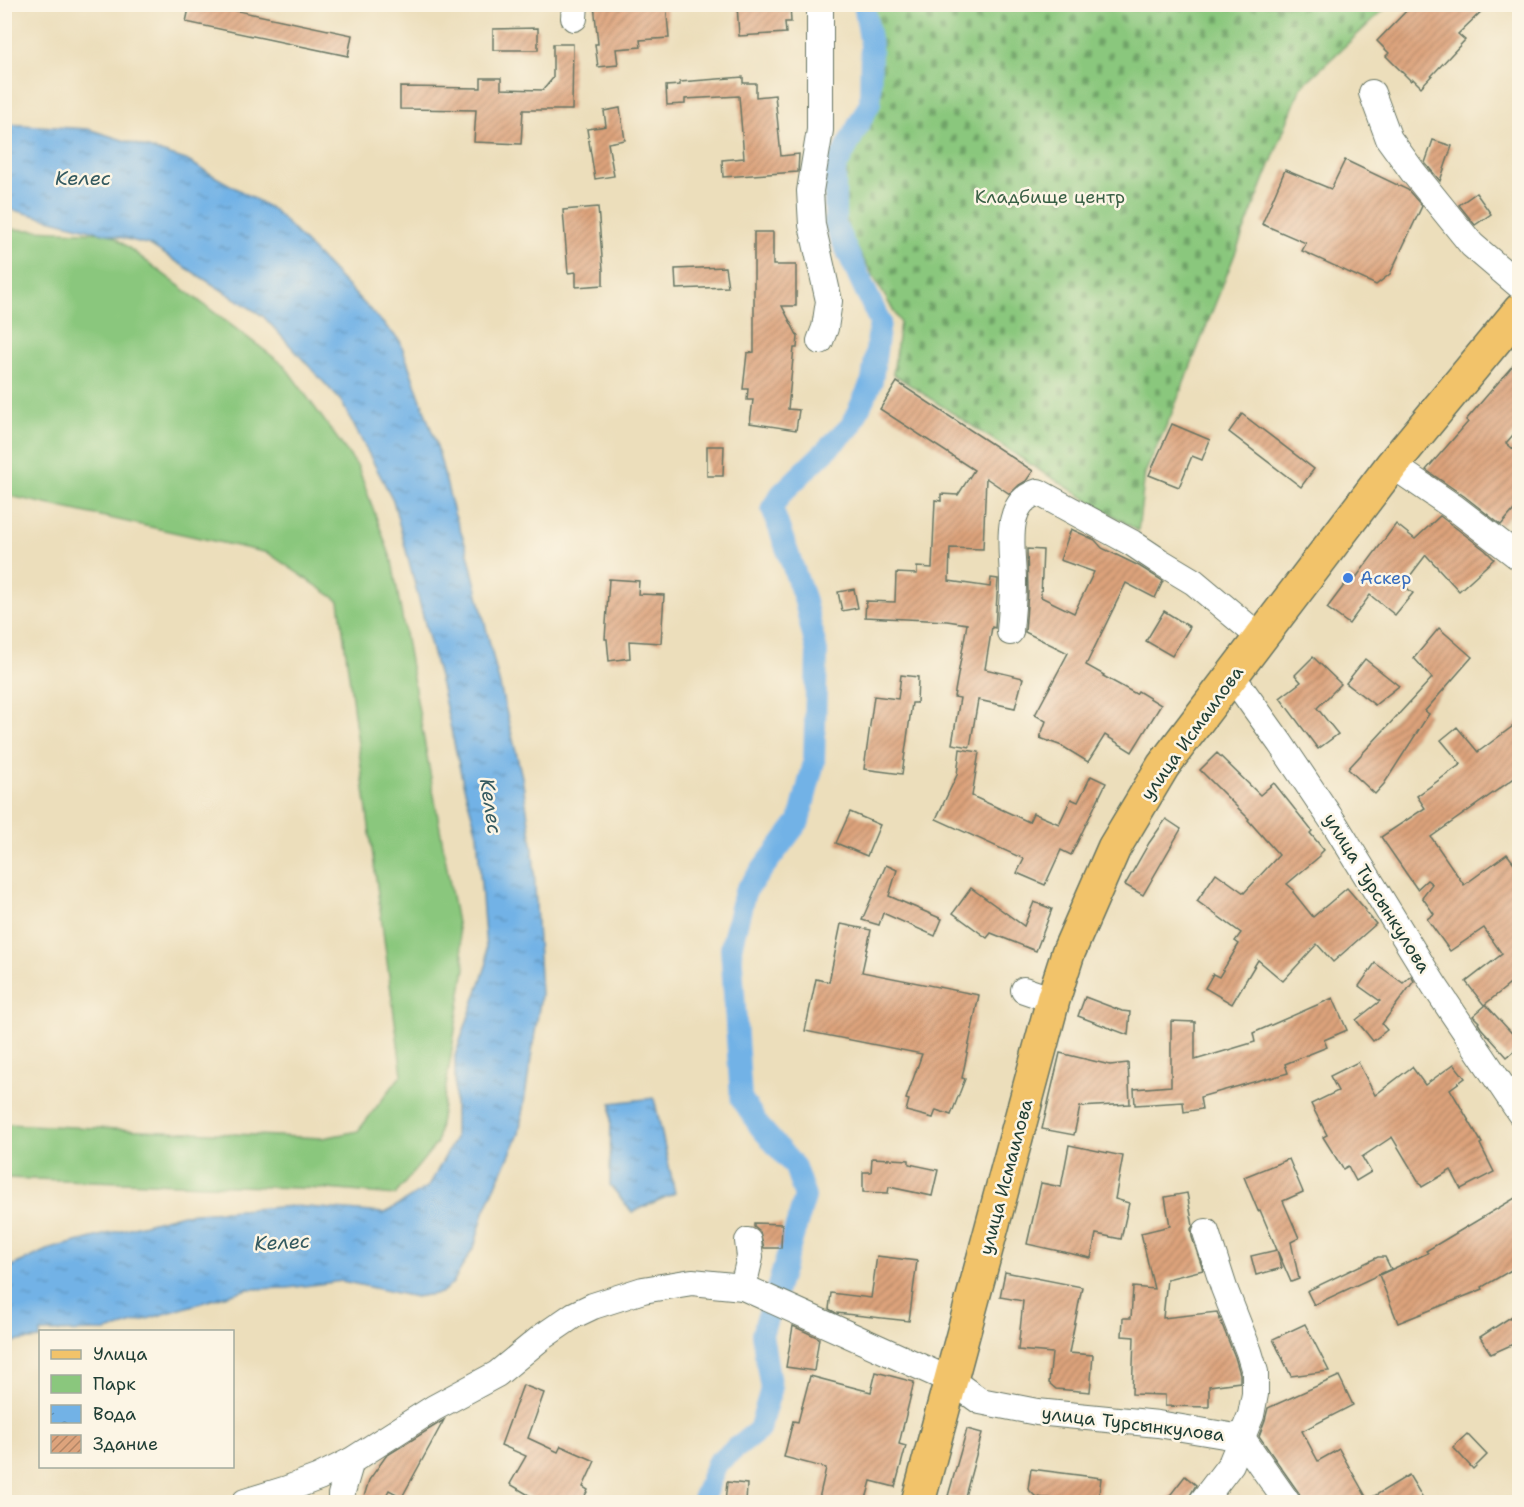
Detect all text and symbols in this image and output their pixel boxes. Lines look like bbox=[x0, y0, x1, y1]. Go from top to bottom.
water label: Келес bbox=[55, 165, 111, 191]
park label: Кладбище центр bbox=[975, 185, 1125, 209]
place label: Аскер bbox=[1360, 566, 1411, 590]
marker: Аскер bbox=[1341, 571, 1355, 585]
street label: улица Исмаилова bbox=[1135, 661, 1249, 805]
water label: Келес bbox=[474, 776, 508, 836]
street label: улица Турсынкулова bbox=[1318, 809, 1436, 977]
street label: улица Исмаилова bbox=[974, 1096, 1038, 1258]
water label: Келес bbox=[253, 1228, 311, 1256]
legend bbox=[39, 1330, 234, 1468]
text: Улица bbox=[93, 1342, 147, 1366]
text: Парк bbox=[93, 1372, 136, 1396]
street label: улица Турсынкулова bbox=[1040, 1401, 1226, 1447]
text: Вода bbox=[93, 1402, 136, 1426]
text: Здание bbox=[93, 1432, 158, 1456]

